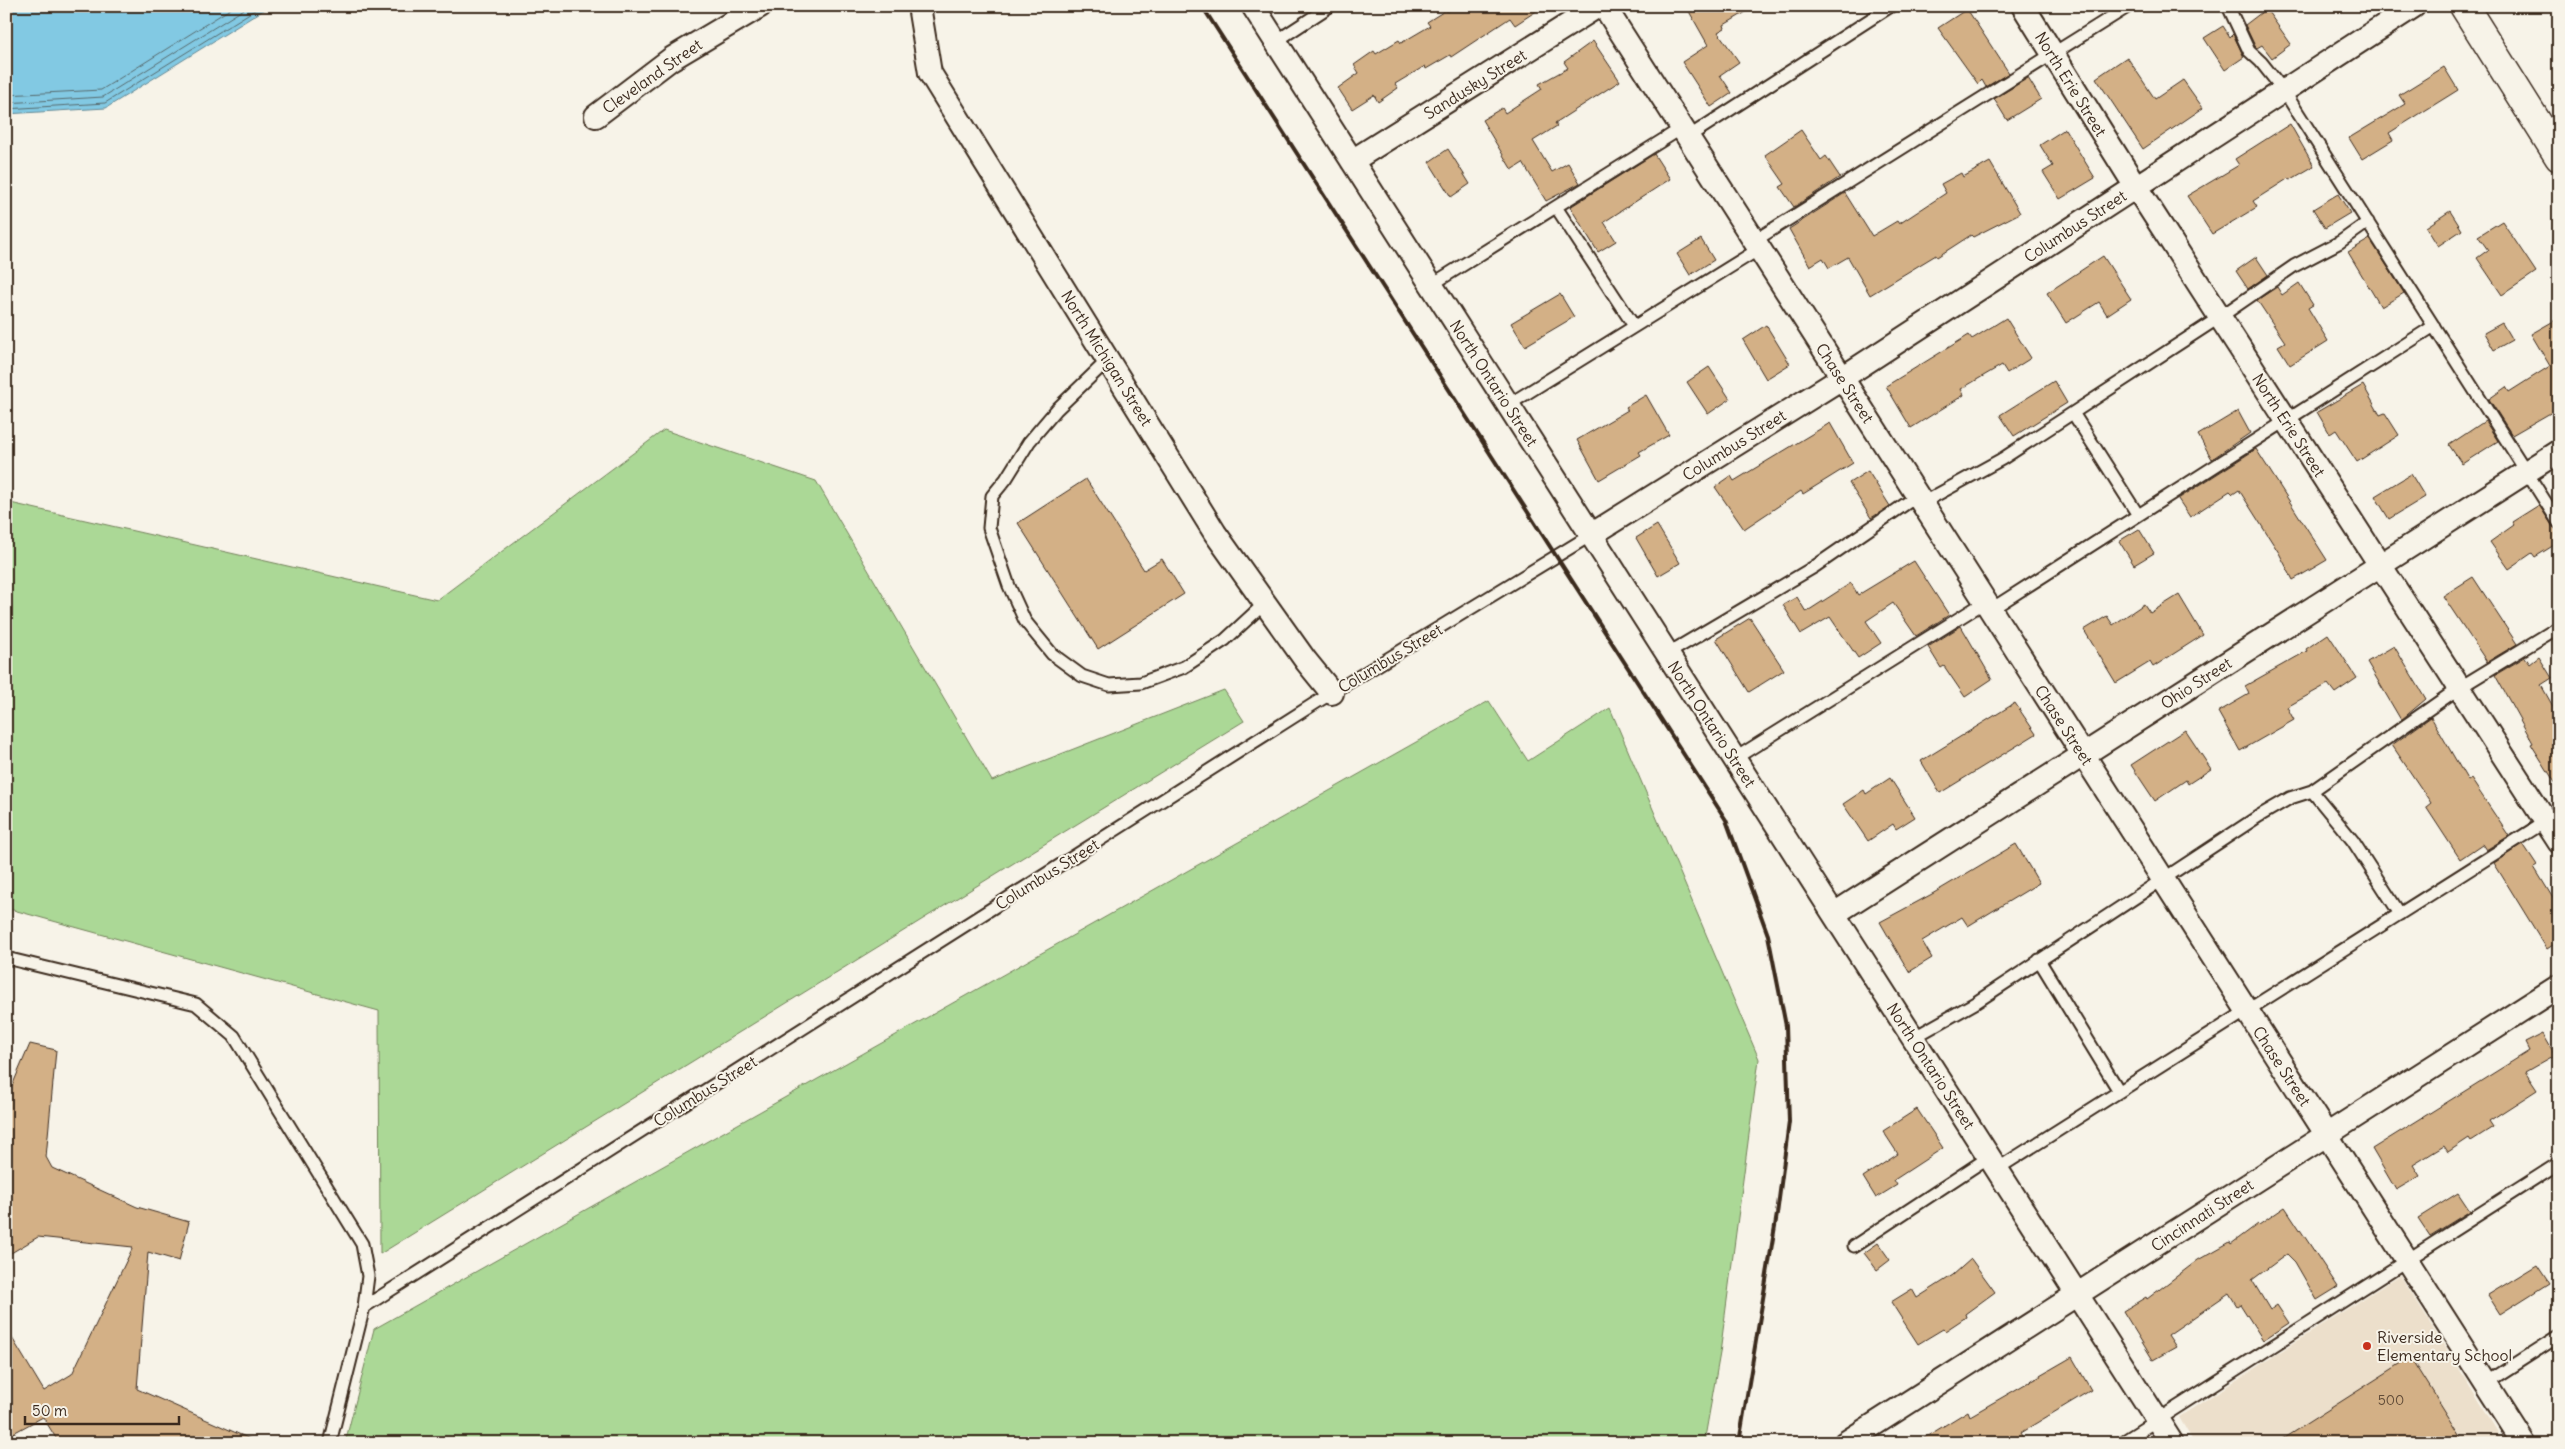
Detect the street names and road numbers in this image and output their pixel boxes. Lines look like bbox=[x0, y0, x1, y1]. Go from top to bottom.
street label: North Erie Street bbox=[2031, 28, 2111, 140]
street label: Cleveland Street bbox=[598, 34, 706, 118]
street label: Sandusky Street bbox=[1420, 44, 1530, 124]
street label: Columbus Street bbox=[2020, 185, 2131, 267]
street label: North Michigan Street bbox=[1057, 286, 1157, 430]
street label: North Ontario Street bbox=[1446, 316, 1543, 450]
street label: Chase Street bbox=[1812, 339, 1879, 427]
street label: North Erie Street bbox=[2248, 369, 2330, 481]
street label: Columbus Street bbox=[1679, 405, 1790, 485]
street label: Columbus Street bbox=[1334, 619, 1446, 697]
street label: Ohio Street bbox=[2157, 652, 2236, 713]
street label: North Ontario Street bbox=[1664, 657, 1761, 791]
street label: Chase Street bbox=[2031, 681, 2098, 769]
street label: Columbus Street bbox=[992, 834, 1103, 914]
street label: North Ontario Street bbox=[1883, 999, 1980, 1133]
street label: Chase Street bbox=[2249, 1022, 2316, 1110]
street label: Columbus Street bbox=[650, 1051, 761, 1131]
street label: Cincinnati Street bbox=[2147, 1174, 2258, 1256]

